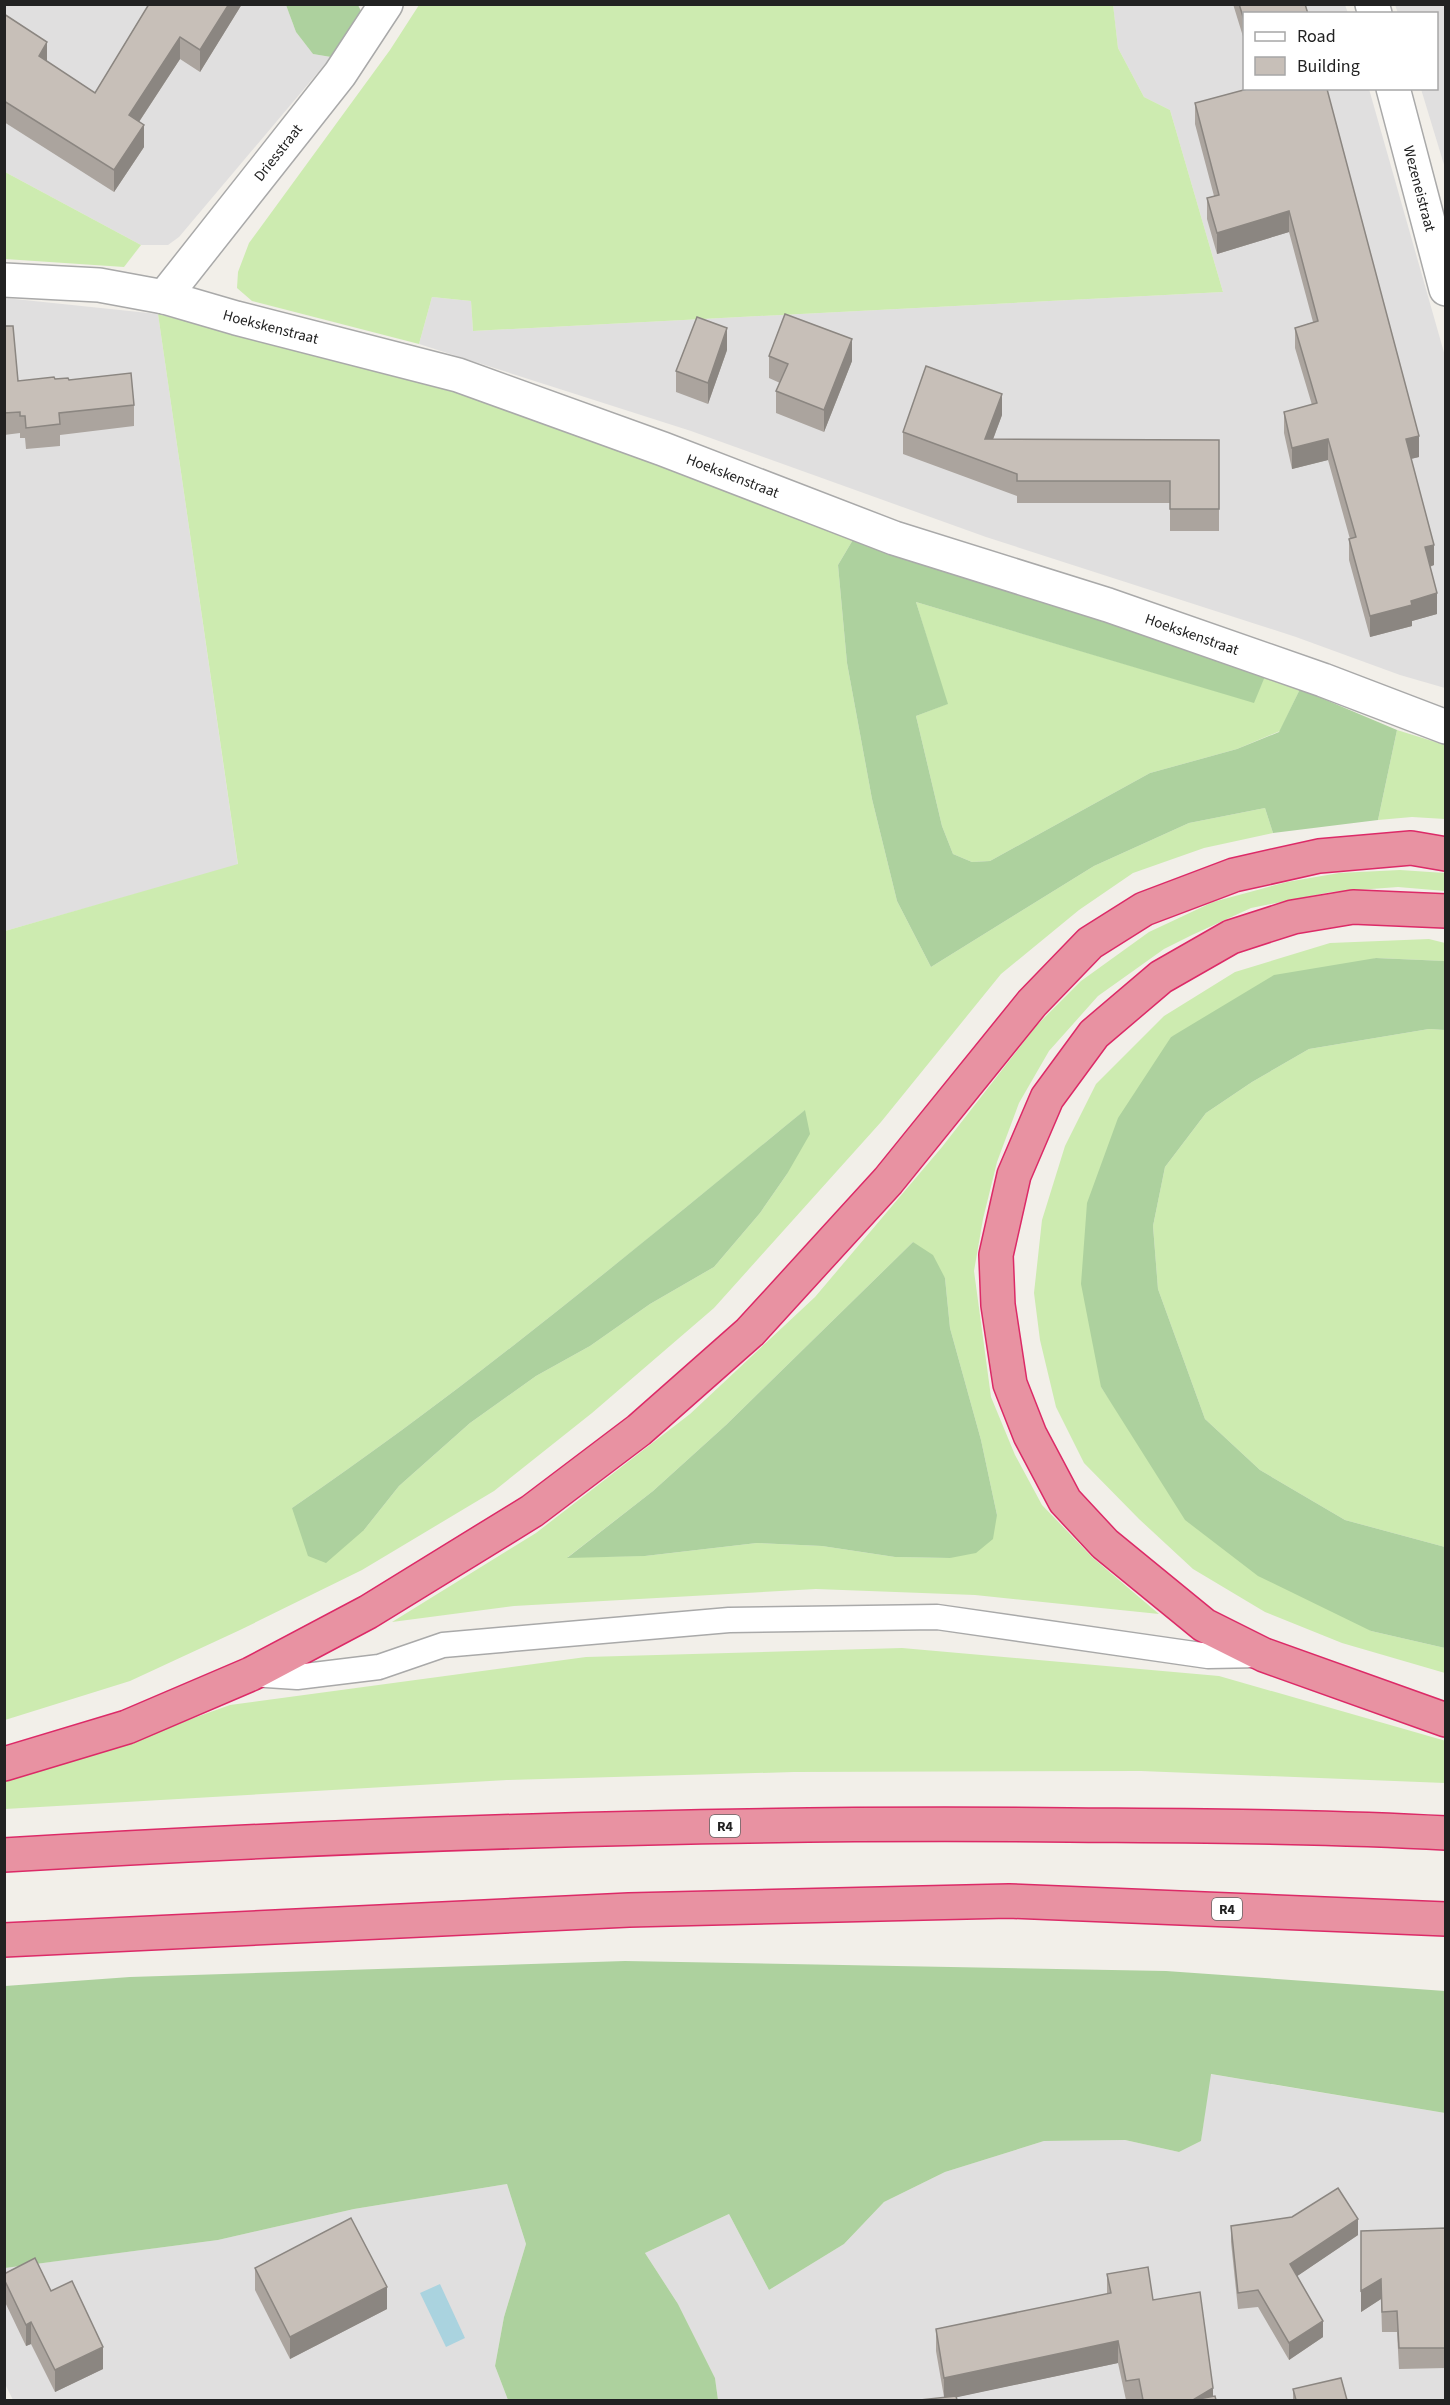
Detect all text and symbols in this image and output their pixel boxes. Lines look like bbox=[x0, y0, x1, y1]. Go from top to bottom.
legend bbox=[1243, 12, 1438, 90]
text: Road bbox=[1297, 24, 1336, 49]
text: Building bbox=[1297, 54, 1360, 79]
street label: Driesstraat bbox=[249, 120, 308, 186]
street label: Wezeneistraat bbox=[1398, 143, 1440, 234]
street label: Hoekskenstraat bbox=[220, 305, 321, 350]
street label: Hoekskenstraat bbox=[683, 449, 782, 504]
street label: Hoekskenstraat bbox=[1142, 609, 1241, 661]
road number: R4 bbox=[710, 1815, 740, 1837]
road number: R4 bbox=[1212, 1898, 1242, 1920]

